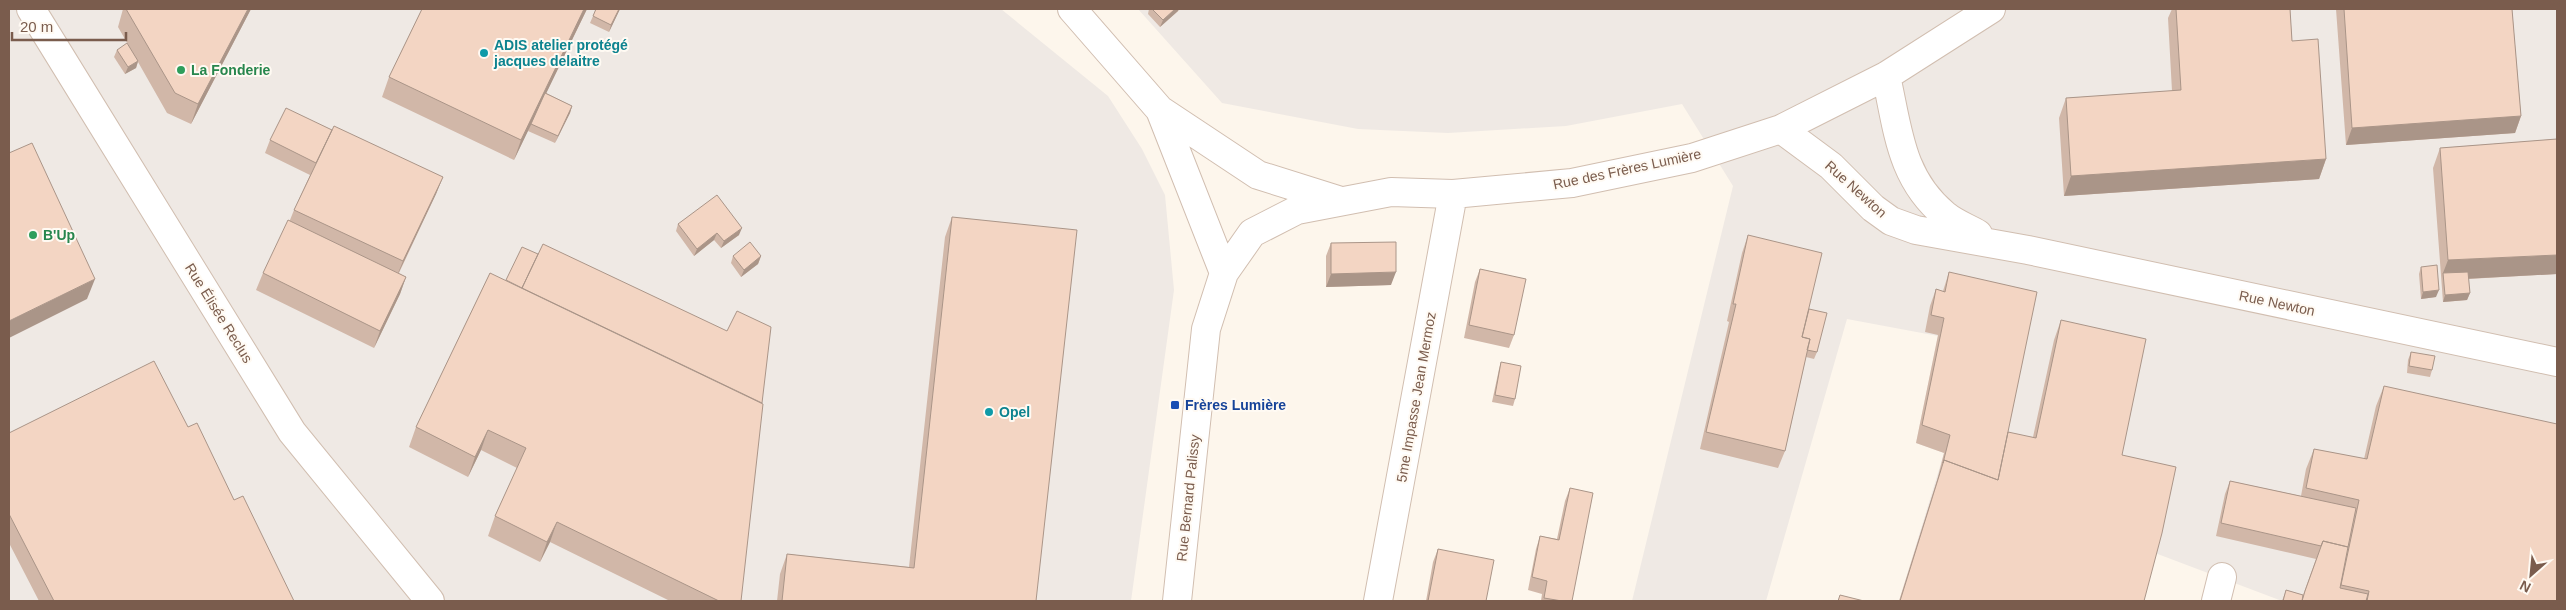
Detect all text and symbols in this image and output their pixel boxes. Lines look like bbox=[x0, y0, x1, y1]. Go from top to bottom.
scale bar bbox=[12, 10, 126, 42]
text: 20 m bbox=[20, 18, 53, 35]
place label: ADIS atelier protégé jacques delaitre bbox=[493, 37, 628, 69]
marker: ADIS atelier protégé jacques delaitre bbox=[478, 47, 490, 59]
place label: La Fonderie bbox=[191, 62, 271, 78]
marker: La Fonderie bbox=[175, 64, 187, 76]
street label: Rue des Frères Lumière bbox=[1552, 145, 1703, 193]
street label: Rue Newton bbox=[1822, 157, 1890, 221]
place label: B'Up bbox=[43, 227, 75, 243]
marker: B'Up bbox=[27, 229, 39, 241]
street label: Rue Élisée Reclus bbox=[182, 260, 256, 366]
street label: Rue Newton bbox=[2238, 287, 2316, 319]
street label: 5me Impasse Jean Mermoz bbox=[1393, 311, 1439, 483]
place label: Frères Lumière bbox=[1185, 397, 1286, 413]
marker: Frères Lumière bbox=[1169, 399, 1181, 411]
place label: Opel bbox=[999, 404, 1030, 420]
marker: Opel bbox=[983, 406, 995, 418]
street label: Rue Bernard Palissy bbox=[1173, 434, 1203, 562]
north arrow bbox=[2506, 550, 2556, 600]
text: N bbox=[2517, 577, 2533, 596]

